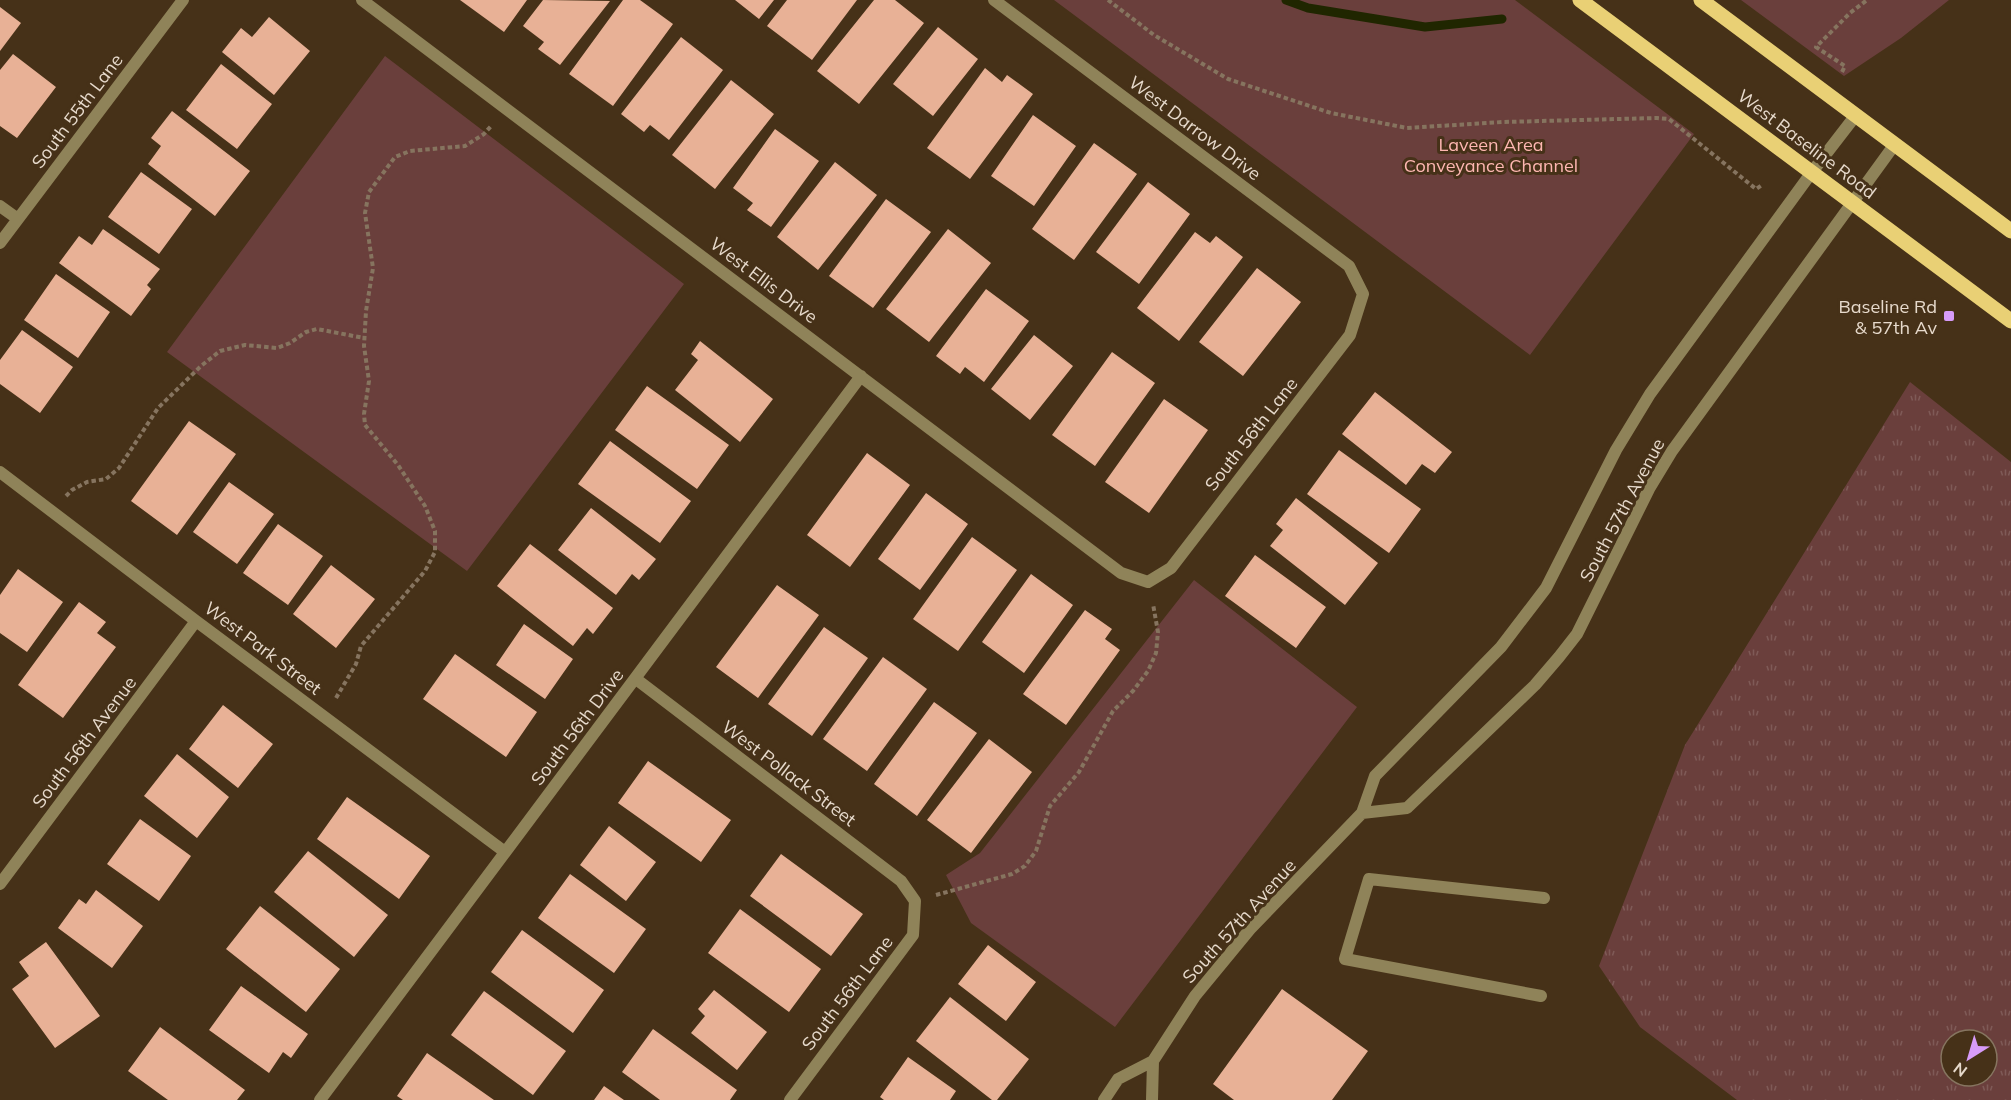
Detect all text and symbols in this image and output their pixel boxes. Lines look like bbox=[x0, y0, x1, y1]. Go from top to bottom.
street label: South 55th Lane bbox=[26, 49, 128, 173]
street label: West Darrow Drive bbox=[1124, 71, 1266, 185]
street label: West Baseline Road bbox=[1733, 84, 1881, 204]
park label: Laveen Area Conveyance Channel bbox=[1404, 133, 1578, 177]
street label: West Ellis Drive bbox=[706, 232, 822, 328]
place label: Baseline Rd & 57th Av bbox=[1839, 295, 1937, 339]
marker: Baseline Rd & 57th Av bbox=[1942, 309, 1956, 323]
street label: South 56th Lane bbox=[1200, 373, 1302, 495]
street label: South 57th Avenue bbox=[1574, 434, 1670, 586]
street label: West Park Street bbox=[200, 596, 326, 700]
street label: South 56th Drive bbox=[526, 664, 628, 790]
street label: South 56th Avenue bbox=[27, 671, 141, 813]
street label: West Pollack Street bbox=[717, 715, 861, 831]
street label: South 57th Avenue bbox=[1177, 854, 1301, 988]
street label: South 56th Lane bbox=[796, 931, 898, 1055]
north arrow bbox=[1939, 1028, 1999, 1088]
text: N bbox=[1949, 1058, 1971, 1082]

